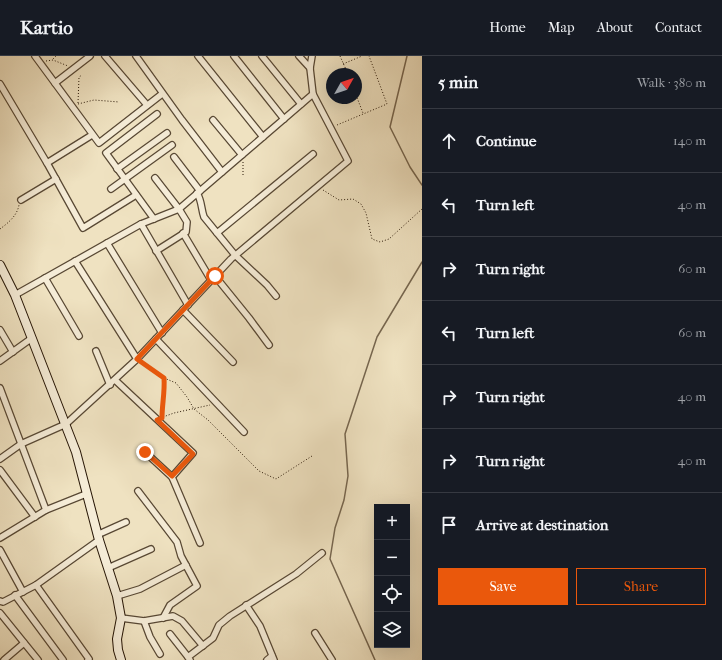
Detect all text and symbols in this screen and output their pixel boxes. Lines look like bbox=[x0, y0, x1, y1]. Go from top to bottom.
text: Kartio bbox=[20, 17, 73, 39]
text: Home bbox=[489, 19, 526, 36]
text: Map bbox=[548, 19, 575, 36]
text: About bbox=[597, 19, 633, 36]
text: Contact bbox=[655, 19, 702, 36]
north arrow bbox=[326, 68, 362, 104]
text: 5 min bbox=[438, 72, 478, 92]
text: Walk · 380 m bbox=[637, 75, 706, 90]
icon: ahead bbox=[438, 130, 460, 152]
text: Continue bbox=[476, 132, 536, 150]
text: 140 m bbox=[673, 133, 706, 148]
icon: left bbox=[438, 194, 460, 216]
text: Turn left bbox=[476, 196, 534, 214]
text: 40 m bbox=[678, 197, 706, 212]
icon: right bbox=[438, 258, 460, 280]
text: Turn right bbox=[476, 260, 545, 278]
text: 60 m bbox=[678, 261, 706, 276]
route start bbox=[206, 267, 224, 285]
icon: left bbox=[438, 322, 460, 344]
text: Turn left bbox=[476, 324, 534, 342]
text: 60 m bbox=[678, 325, 706, 340]
icon: right bbox=[438, 386, 460, 408]
text: Turn right bbox=[476, 388, 545, 406]
text: 40 m bbox=[678, 389, 706, 404]
route end bbox=[136, 443, 154, 461]
icon: right bbox=[438, 450, 460, 472]
text: Turn right bbox=[476, 452, 545, 470]
text: 40 m bbox=[678, 453, 706, 468]
map controls bbox=[374, 504, 410, 648]
button: + bbox=[374, 504, 410, 540]
icon: arrive bbox=[438, 514, 460, 536]
text: Arrive at destination bbox=[476, 516, 608, 534]
button: − bbox=[374, 540, 410, 576]
button: Save bbox=[438, 568, 568, 605]
button: Share bbox=[576, 568, 706, 605]
button: locate bbox=[374, 576, 410, 612]
button: layers bbox=[374, 612, 410, 648]

